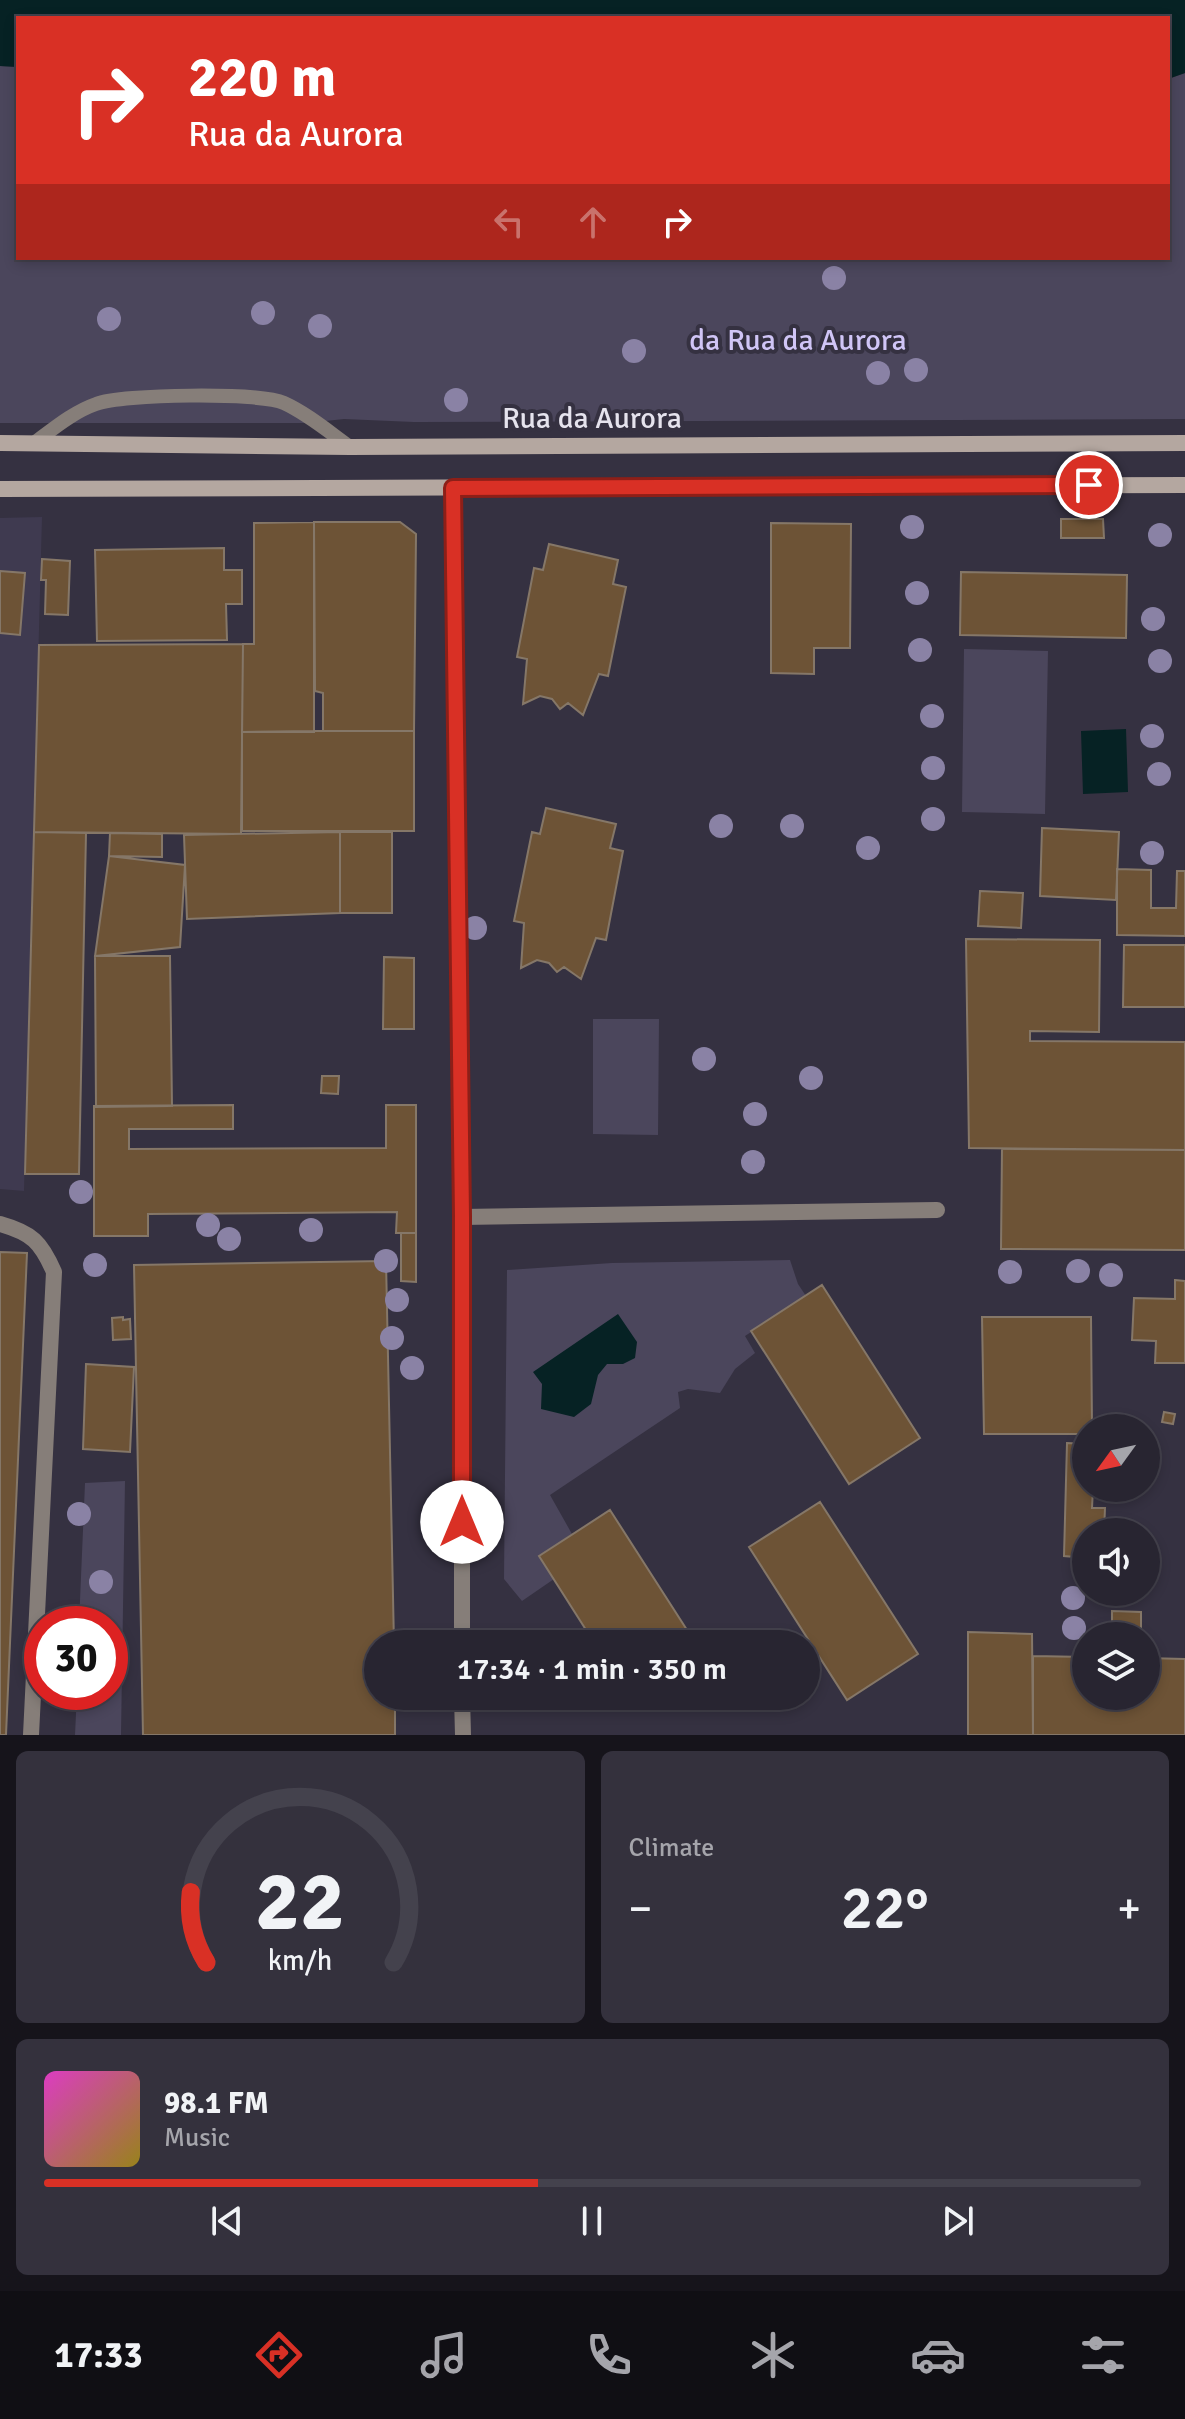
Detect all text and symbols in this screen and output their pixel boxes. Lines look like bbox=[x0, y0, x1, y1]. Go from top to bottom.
text: 220 m bbox=[188, 43, 336, 112]
icon: right bbox=[56, 48, 160, 152]
text: Rua da Aurora bbox=[188, 112, 404, 157]
icon: left bbox=[487, 200, 531, 244]
icon: ahead bbox=[571, 200, 615, 244]
icon: right bbox=[655, 200, 699, 244]
park label: da Rua da Aurora bbox=[689, 322, 907, 359]
street label: Rua da Aurora bbox=[502, 400, 682, 437]
pin bbox=[1055, 451, 1123, 519]
icon: arrive bbox=[1067, 463, 1111, 507]
north arrow bbox=[1072, 1414, 1160, 1502]
map controls bbox=[1072, 1414, 1160, 1710]
position arrow bbox=[420, 1480, 504, 1564]
button: sound bbox=[1072, 1518, 1160, 1606]
speed limit sign: 30 bbox=[24, 1606, 128, 1710]
button: layers bbox=[1072, 1622, 1160, 1710]
text: 17:34 · 1 min · 350 m bbox=[457, 1651, 727, 1688]
text: Climate bbox=[629, 1832, 714, 1864]
text: 22 bbox=[255, 1851, 345, 1953]
text: 22° bbox=[841, 1872, 929, 1946]
text: − bbox=[629, 1882, 652, 1936]
text: + bbox=[1117, 1882, 1141, 1936]
text: km/h bbox=[268, 1943, 333, 1978]
text: 98.1 FM bbox=[164, 2085, 269, 2122]
text: Music bbox=[164, 2122, 230, 2154]
icon: previous bbox=[205, 2199, 249, 2243]
icon: pause bbox=[570, 2199, 614, 2243]
icon: next bbox=[936, 2199, 980, 2243]
icon: directions bbox=[251, 2327, 307, 2383]
icon: music bbox=[416, 2327, 472, 2383]
icon: phone bbox=[581, 2327, 637, 2383]
icon: climate bbox=[745, 2327, 801, 2383]
icon: car bbox=[910, 2327, 966, 2383]
icon: filters bbox=[1075, 2327, 1131, 2383]
text: 17:33 bbox=[54, 2333, 143, 2378]

